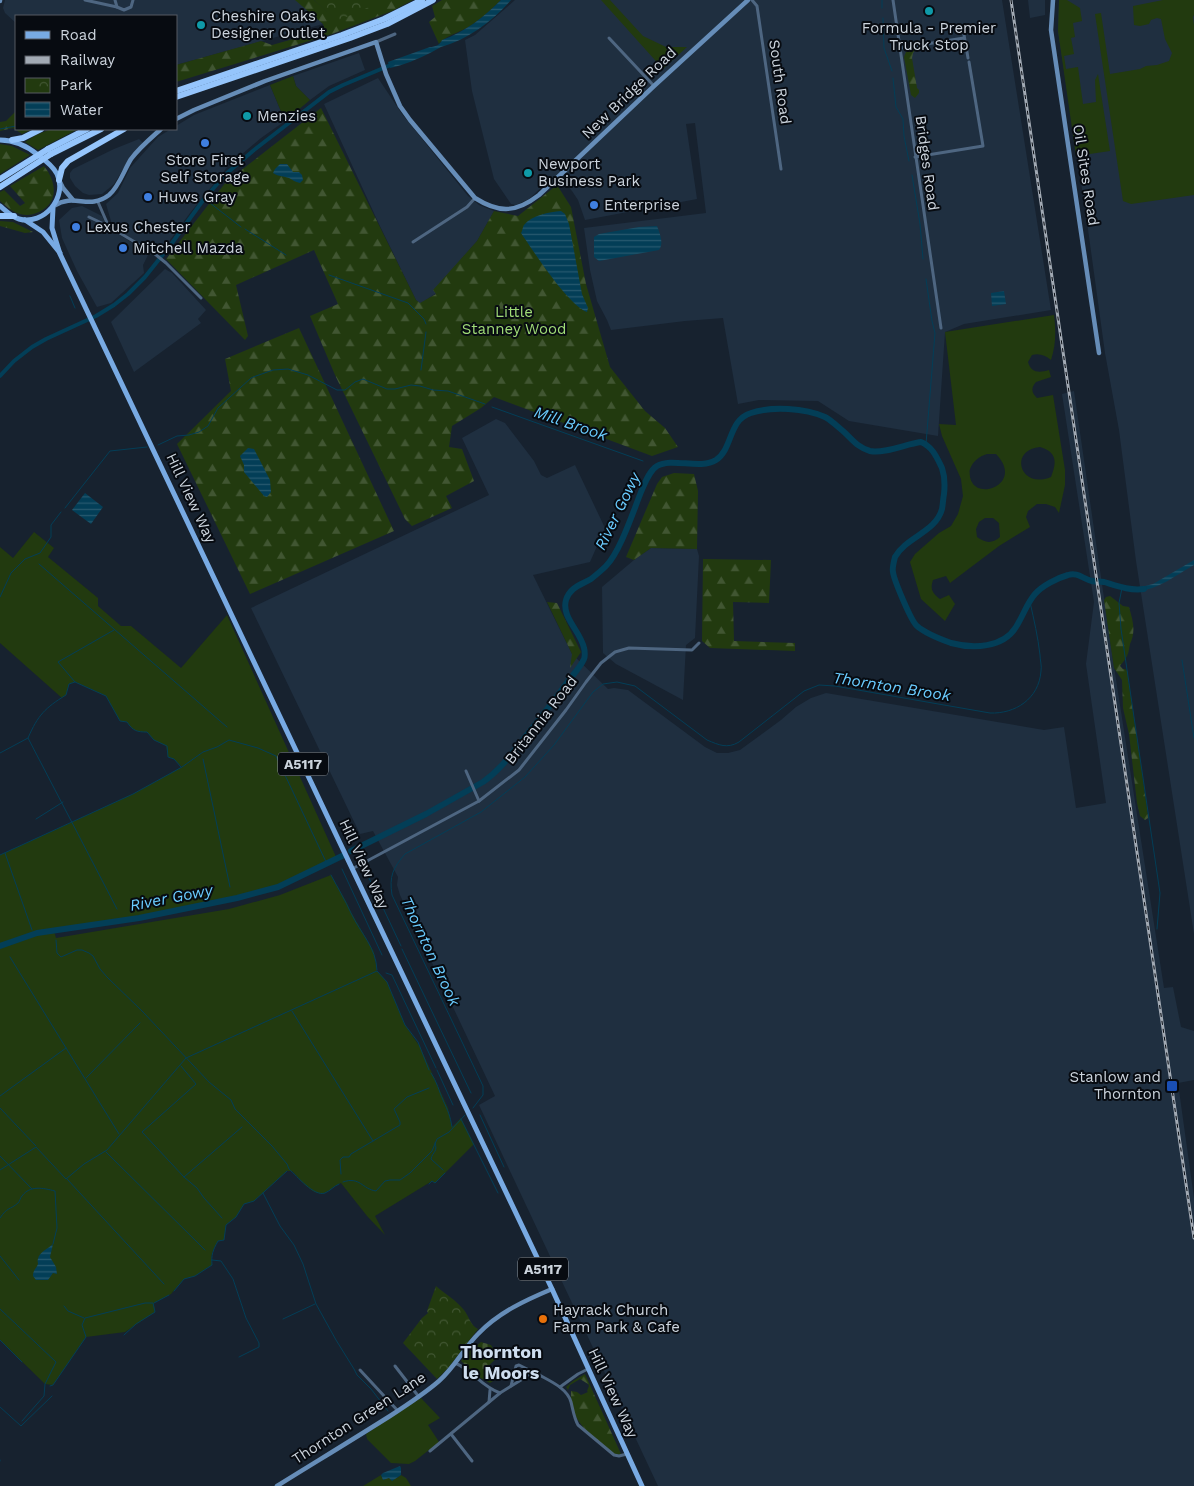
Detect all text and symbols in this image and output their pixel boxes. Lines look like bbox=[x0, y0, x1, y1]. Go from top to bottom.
marker: Formula - Premier Truck Stop bbox=[923, 5, 935, 17]
place label: Cheshire Oaks Designer Outlet bbox=[211, 7, 326, 42]
legend bbox=[15, 15, 178, 130]
marker: Cheshire Oaks Designer Outlet bbox=[195, 19, 207, 31]
place label: Formula - Premier Truck Stop bbox=[862, 19, 996, 54]
text: Road bbox=[60, 26, 97, 44]
street label: South Road bbox=[765, 39, 795, 125]
street label: New Bridge Road bbox=[578, 43, 680, 143]
text: Railway bbox=[60, 51, 115, 69]
text: Park bbox=[60, 76, 93, 94]
text: Water bbox=[60, 101, 103, 119]
place label: Menzies bbox=[257, 107, 316, 125]
marker: Menzies bbox=[241, 110, 253, 122]
street label: Bridges Road bbox=[911, 114, 943, 212]
street label: Oil Sites Road bbox=[1069, 123, 1103, 227]
marker: Store First Self Storage bbox=[199, 137, 211, 149]
place label: Store First Self Storage bbox=[160, 151, 250, 186]
place label: Newport Business Park bbox=[538, 155, 641, 190]
marker: Newport Business Park bbox=[522, 167, 534, 179]
place label: Huws Gray bbox=[158, 188, 236, 206]
marker: Huws Gray bbox=[142, 191, 154, 203]
place label: Enterprise bbox=[604, 196, 680, 214]
marker: Enterprise bbox=[588, 199, 600, 211]
place label: Lexus Chester bbox=[86, 218, 191, 236]
marker: Lexus Chester bbox=[70, 221, 82, 233]
place label: Mitchell Mazda bbox=[133, 239, 244, 257]
marker: Mitchell Mazda bbox=[117, 242, 129, 254]
park label: Little Stanney Wood bbox=[462, 303, 566, 338]
water label: Mill Brook bbox=[532, 402, 611, 445]
street label: Hill View Way bbox=[162, 450, 220, 546]
water label: River Gowy bbox=[591, 469, 645, 553]
water label: Thornton Brook bbox=[832, 668, 953, 705]
street label: Britannia Road bbox=[501, 672, 581, 768]
road number: A5117 bbox=[278, 752, 328, 776]
street label: Hill View Way bbox=[335, 816, 393, 912]
water label: River Gowy bbox=[128, 880, 215, 915]
water label: Thornton Brook bbox=[397, 893, 465, 1010]
place label: Stanlow and Thornton bbox=[1069, 1068, 1161, 1103]
marker: Stanlow and Thornton bbox=[1165, 1079, 1179, 1093]
road number: A5117 bbox=[518, 1258, 568, 1280]
place label: Hayrack Church Farm Park & Cafe bbox=[553, 1301, 680, 1336]
marker: Hayrack Church Farm Park & Cafe bbox=[537, 1313, 549, 1325]
district label: Thornton le Moors bbox=[460, 1341, 542, 1383]
street label: Hill View Way bbox=[584, 1345, 642, 1441]
street label: Thornton Green Lane bbox=[289, 1368, 429, 1468]

